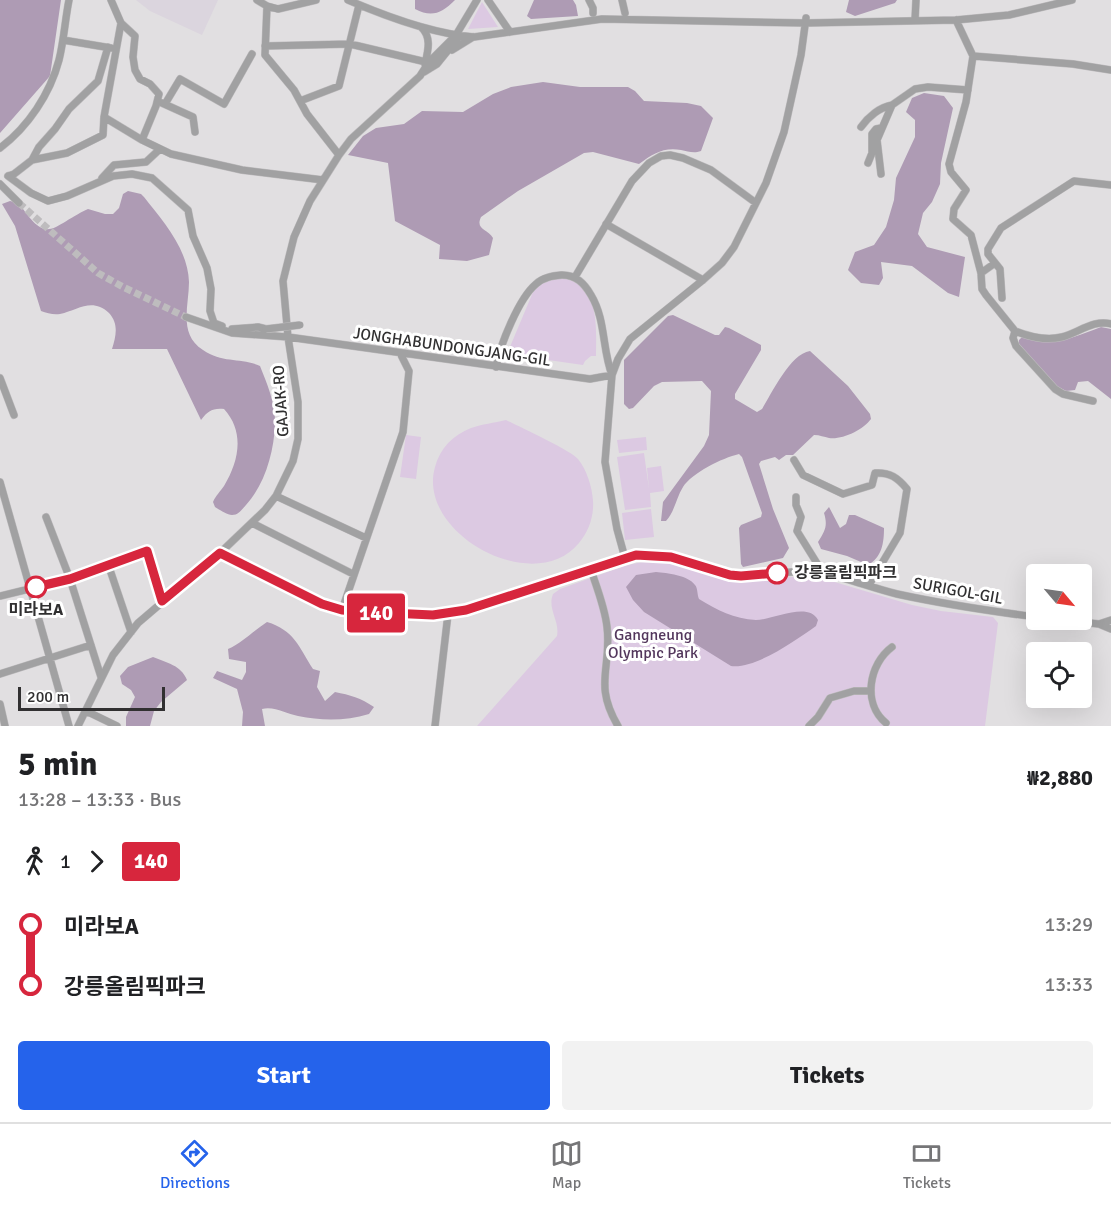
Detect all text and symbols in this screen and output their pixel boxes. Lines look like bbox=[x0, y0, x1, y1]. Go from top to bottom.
street label: JONGHABUNDONGJANG-GIL bbox=[352, 323, 552, 371]
street label: GAJAK-RO bbox=[269, 364, 293, 438]
marker: 강릉올림픽파크 bbox=[766, 562, 788, 584]
place label: 강릉올림픽파크 bbox=[794, 563, 897, 583]
north arrow bbox=[1026, 564, 1092, 630]
map controls bbox=[1026, 564, 1092, 708]
street label: SURIGOL-GIL bbox=[912, 573, 1004, 609]
marker: 미라보A bbox=[25, 576, 47, 598]
line badge: 140 bbox=[342, 594, 410, 632]
place label: 미라보A bbox=[9, 600, 64, 620]
text: 140 bbox=[359, 600, 393, 626]
park label: Gangneung Olympic Park bbox=[608, 625, 698, 663]
button: locate bbox=[1026, 642, 1092, 708]
scale bar bbox=[18, 684, 165, 712]
text: 200 m bbox=[27, 687, 69, 707]
text: 5 min bbox=[18, 744, 98, 785]
text: ₩2,880 bbox=[1027, 764, 1093, 791]
text: 13:28 – 13:33 · Bus bbox=[18, 787, 181, 812]
icon: walk bbox=[18, 845, 51, 878]
icon: forward bbox=[80, 845, 113, 878]
text: 140 bbox=[134, 848, 168, 874]
text: 1 bbox=[60, 849, 71, 874]
text: 13:29 bbox=[1044, 912, 1093, 937]
text: 미라보A bbox=[64, 913, 139, 940]
text: 13:33 bbox=[1044, 972, 1093, 997]
text: 강릉올림픽파크 bbox=[64, 973, 206, 1000]
button: Start bbox=[18, 1041, 550, 1110]
button: Tickets bbox=[562, 1041, 1093, 1110]
tab: Directions bbox=[160, 1137, 230, 1193]
tab: Map bbox=[550, 1137, 583, 1193]
tab: Tickets bbox=[903, 1137, 951, 1193]

